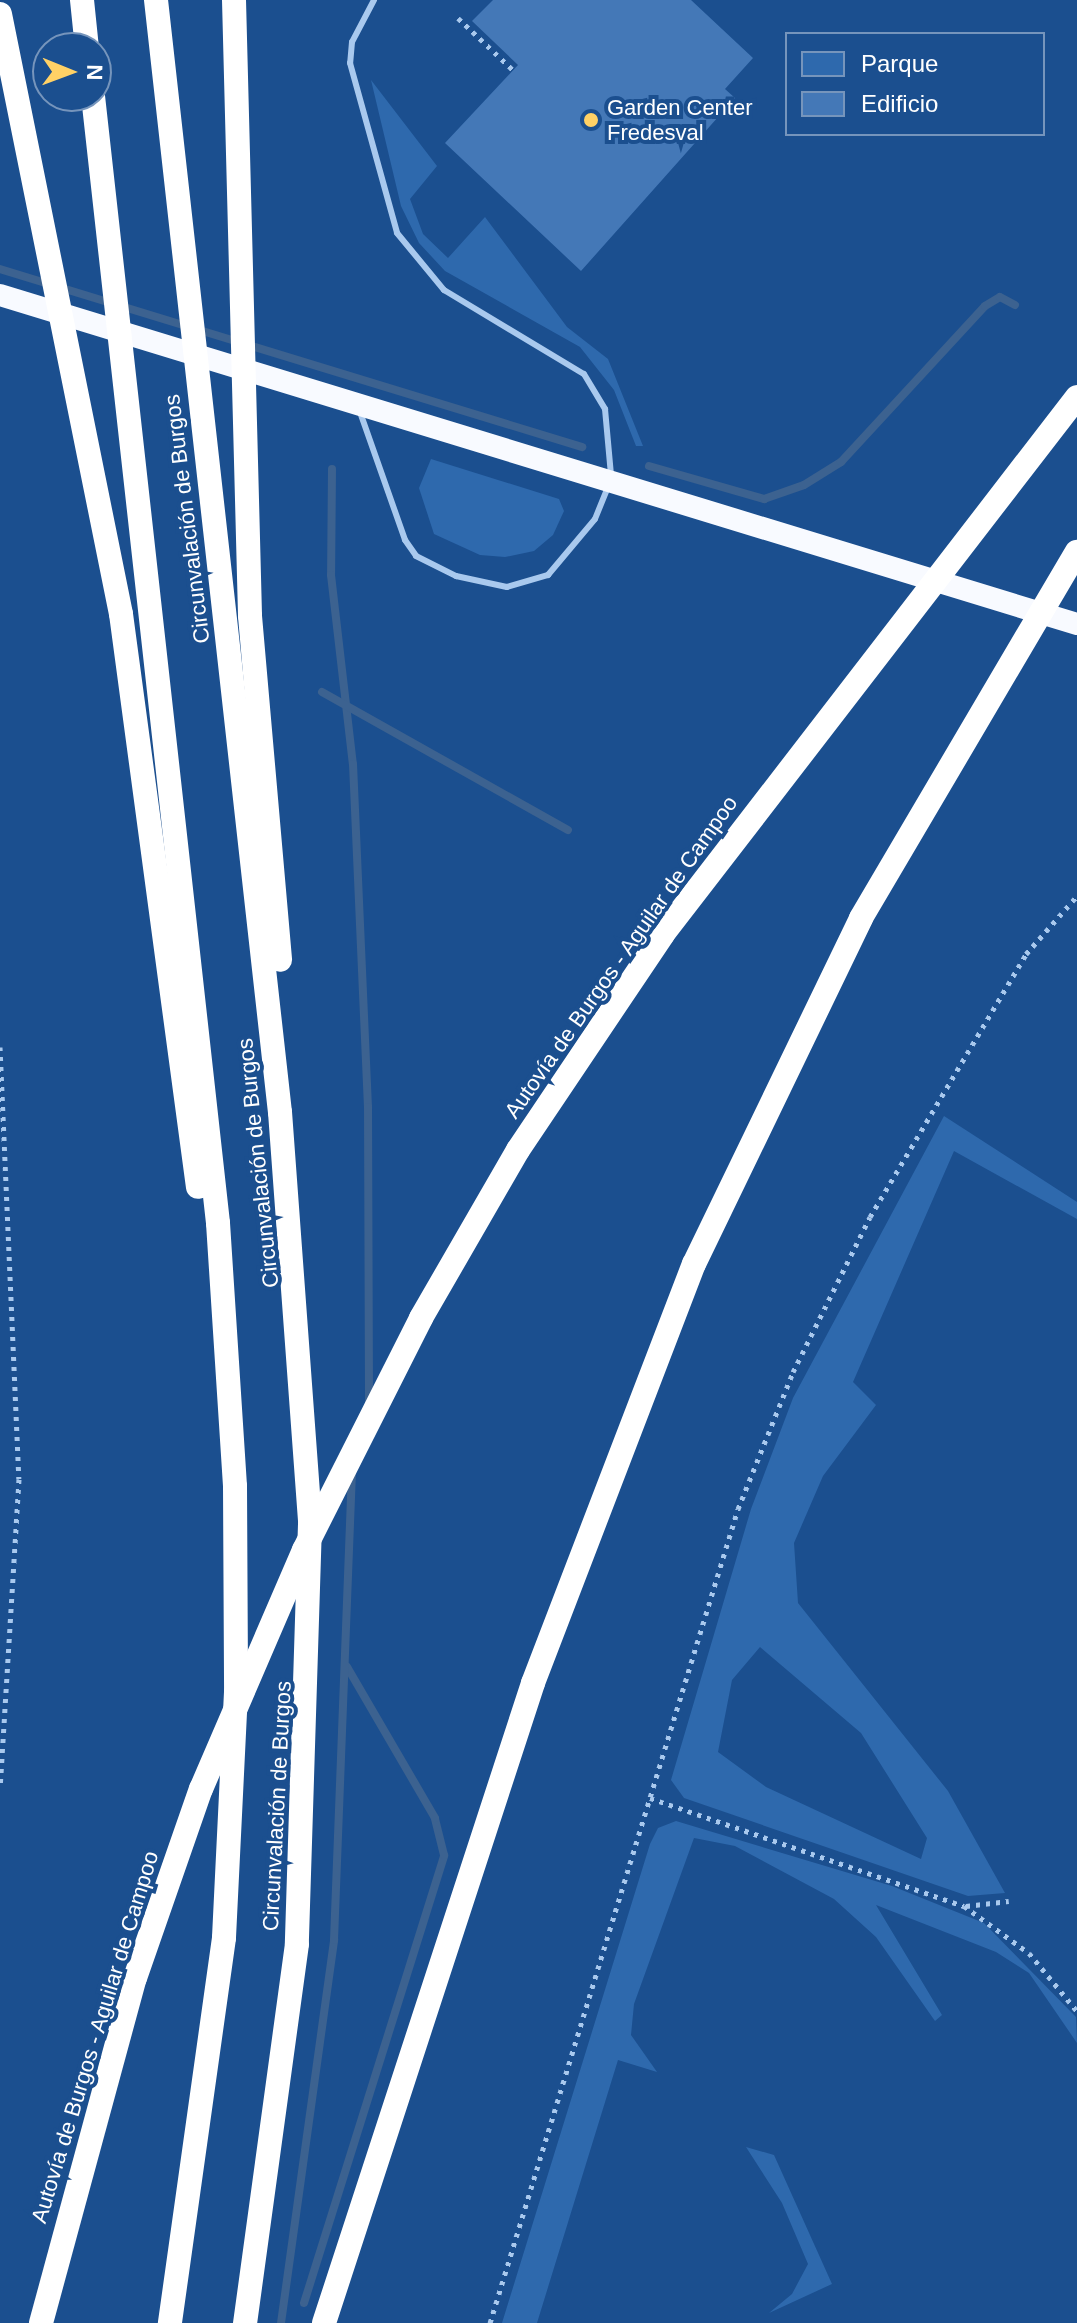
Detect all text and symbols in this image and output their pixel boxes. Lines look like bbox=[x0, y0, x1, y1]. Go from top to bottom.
north arrow bbox=[32, 32, 112, 112]
legend bbox=[785, 32, 1045, 136]
text: Parque bbox=[861, 50, 938, 77]
text: N bbox=[82, 64, 107, 81]
text: Edificio bbox=[861, 90, 938, 117]
place label: Garden Center Fredesval bbox=[607, 94, 753, 146]
marker: Garden Center Fredesval bbox=[582, 111, 600, 129]
street label: Circunvalación de Burgos bbox=[159, 393, 215, 645]
street label: Autovía de Burgos - Aguilar de Campoo bbox=[499, 790, 743, 1124]
street label: Circunvalación de Burgos bbox=[232, 1037, 284, 1289]
street label: Circunvalación de Burgos bbox=[257, 1680, 297, 1932]
street label: Autovía de Burgos - Aguilar de Campoo bbox=[26, 1847, 164, 2227]

